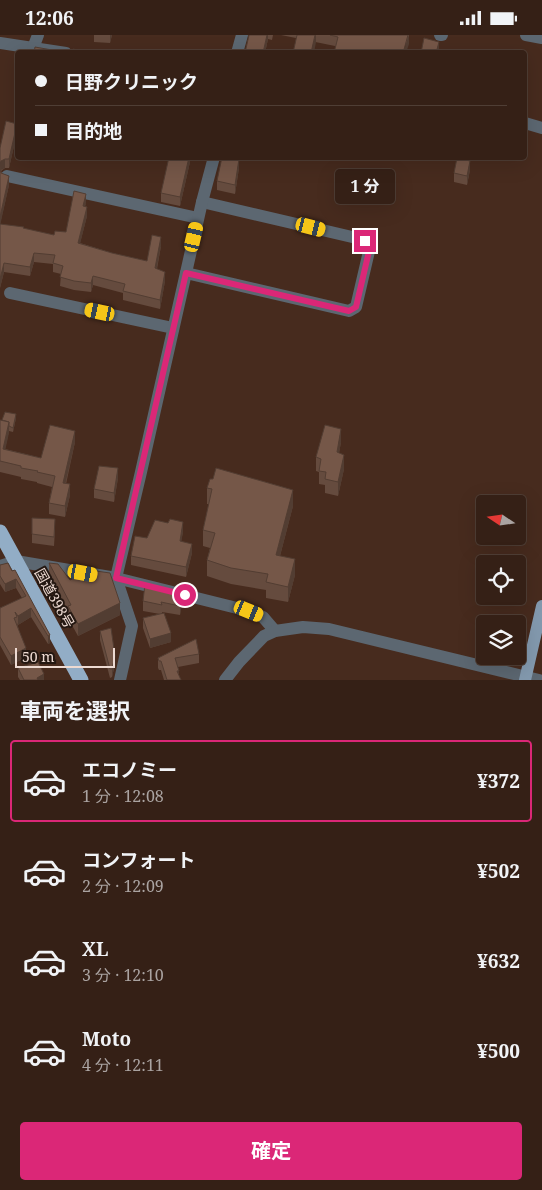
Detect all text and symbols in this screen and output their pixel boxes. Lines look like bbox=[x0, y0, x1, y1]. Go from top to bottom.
text: 12:06 bbox=[25, 5, 74, 31]
text: 日野クリニック bbox=[65, 69, 198, 95]
text: 目的地 bbox=[65, 118, 122, 144]
callout: 1 分 bbox=[335, 169, 395, 203]
text: 1 分 bbox=[350, 175, 380, 197]
car bbox=[294, 216, 327, 238]
car bbox=[183, 221, 204, 253]
route end bbox=[354, 230, 376, 252]
car bbox=[83, 302, 116, 322]
north arrow bbox=[476, 495, 526, 545]
map controls bbox=[476, 495, 526, 665]
button: locate bbox=[476, 555, 526, 605]
car bbox=[66, 563, 99, 583]
street label: 国道398号 bbox=[31, 565, 79, 631]
route start bbox=[174, 584, 196, 606]
car bbox=[232, 598, 265, 624]
button: layers bbox=[476, 615, 526, 665]
scale bar bbox=[15, 645, 115, 668]
text: 50 m bbox=[22, 647, 55, 666]
text: 車両を選択 bbox=[20, 695, 130, 725]
text: エコノミー bbox=[82, 757, 177, 783]
icon: car bbox=[22, 759, 67, 804]
text: ¥372 bbox=[477, 768, 520, 794]
text: 1 分 · 12:08 bbox=[82, 785, 164, 807]
text: コンフォート bbox=[82, 847, 195, 873]
icon: car bbox=[22, 849, 67, 894]
text: ¥502 bbox=[477, 858, 520, 884]
text: 2 分 · 12:09 bbox=[82, 875, 164, 897]
text: XL bbox=[82, 936, 108, 962]
icon: car bbox=[22, 939, 67, 984]
text: ¥632 bbox=[477, 948, 520, 974]
text: 3 分 · 12:10 bbox=[82, 964, 164, 986]
text: Moto bbox=[82, 1026, 131, 1052]
icon: car bbox=[22, 1029, 67, 1074]
text: ¥500 bbox=[477, 1038, 520, 1064]
text: 4 分 · 12:11 bbox=[82, 1054, 164, 1076]
button: 確定 bbox=[20, 1122, 522, 1180]

